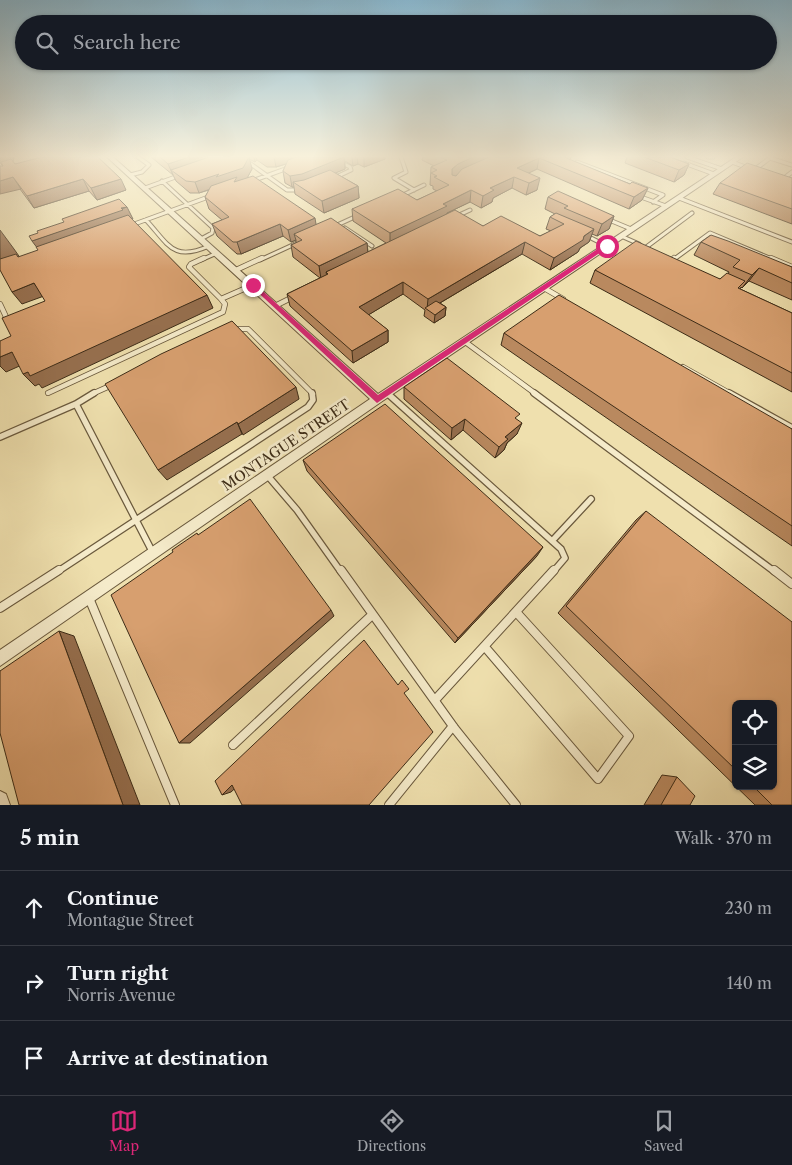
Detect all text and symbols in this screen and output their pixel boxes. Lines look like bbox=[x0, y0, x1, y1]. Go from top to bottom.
search box bbox=[15, 15, 777, 70]
icon: search bbox=[33, 29, 61, 57]
text: Search here bbox=[73, 31, 181, 54]
route start bbox=[596, 235, 619, 258]
route end bbox=[242, 274, 265, 297]
street label: MONTAGUE STREET bbox=[218, 395, 354, 495]
map controls bbox=[732, 700, 777, 790]
button: locate bbox=[732, 700, 777, 745]
button: layers bbox=[732, 745, 777, 790]
text: 5 min bbox=[20, 825, 80, 850]
text: Walk · 370 m bbox=[675, 828, 772, 848]
text: Continue bbox=[67, 887, 159, 910]
icon: ahead bbox=[20, 894, 48, 922]
text: 230 m bbox=[725, 898, 772, 918]
text: Montague Street bbox=[67, 910, 194, 930]
text: Turn right bbox=[67, 962, 168, 985]
icon: right bbox=[20, 969, 48, 997]
text: 140 m bbox=[727, 973, 772, 993]
text: Norris Avenue bbox=[67, 985, 175, 1005]
icon: arrive bbox=[20, 1044, 48, 1072]
text: Arrive at destination bbox=[67, 1047, 268, 1070]
tab: Map bbox=[109, 1107, 139, 1155]
tab: Directions bbox=[357, 1107, 426, 1155]
tab: Saved bbox=[644, 1107, 683, 1155]

